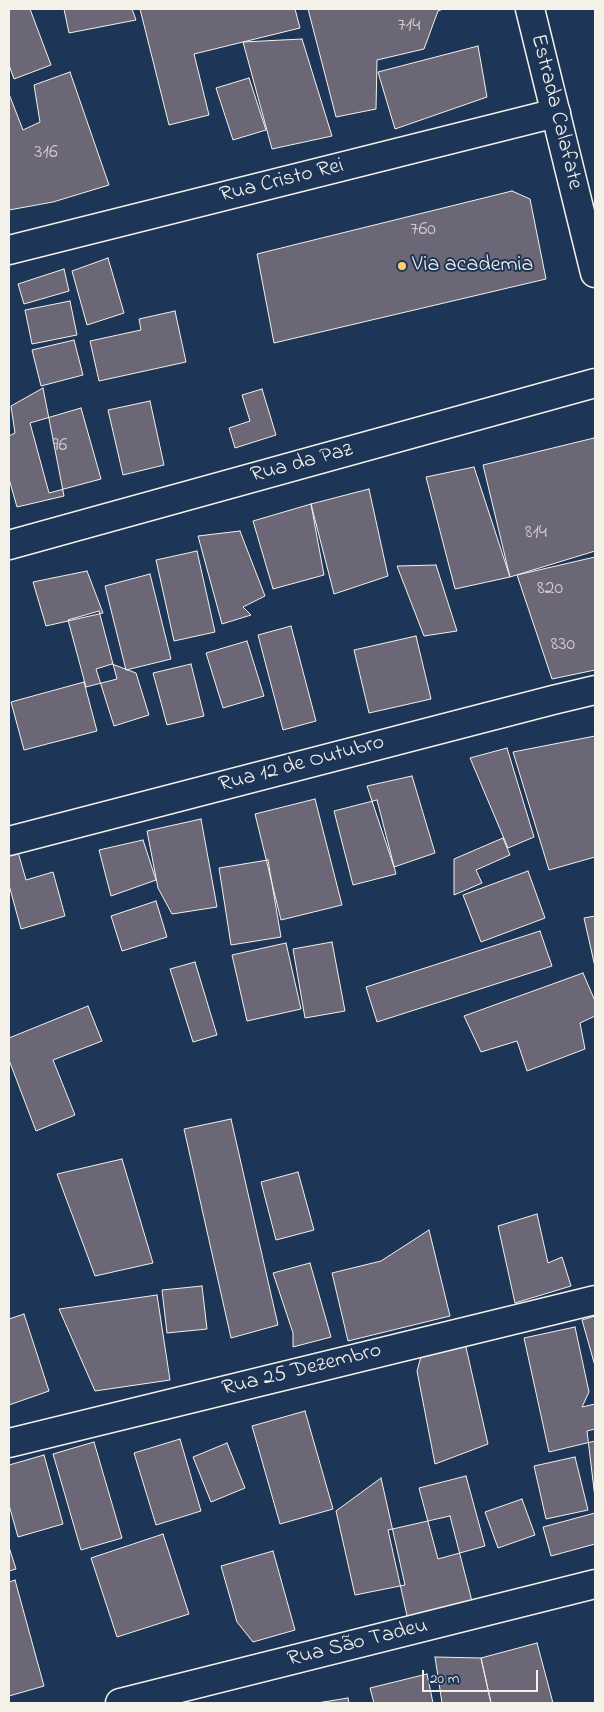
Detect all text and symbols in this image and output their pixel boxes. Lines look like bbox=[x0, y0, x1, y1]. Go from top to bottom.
house number: 714 bbox=[398, 15, 420, 39]
street label: Estrada Calafate bbox=[523, 32, 587, 192]
house number: 316 bbox=[34, 142, 58, 166]
street label: Rua Cristo Rei bbox=[217, 154, 347, 210]
house number: 760 bbox=[410, 219, 436, 243]
place label: Via academia bbox=[412, 253, 533, 279]
marker: Via academia bbox=[396, 260, 408, 272]
house number: 96 bbox=[53, 435, 67, 459]
street label: Rua da Paz bbox=[248, 438, 356, 490]
house number: 814 bbox=[525, 522, 547, 546]
house number: 820 bbox=[537, 578, 563, 602]
house number: 830 bbox=[551, 634, 575, 658]
street label: Rua 12 de Outubro bbox=[216, 730, 388, 800]
street label: Rua 25 Dezembro bbox=[220, 1338, 384, 1404]
street label: Rua São Tadeu bbox=[285, 1614, 431, 1674]
scale bar bbox=[424, 1660, 540, 1692]
text: 20 m bbox=[430, 1668, 459, 1690]

